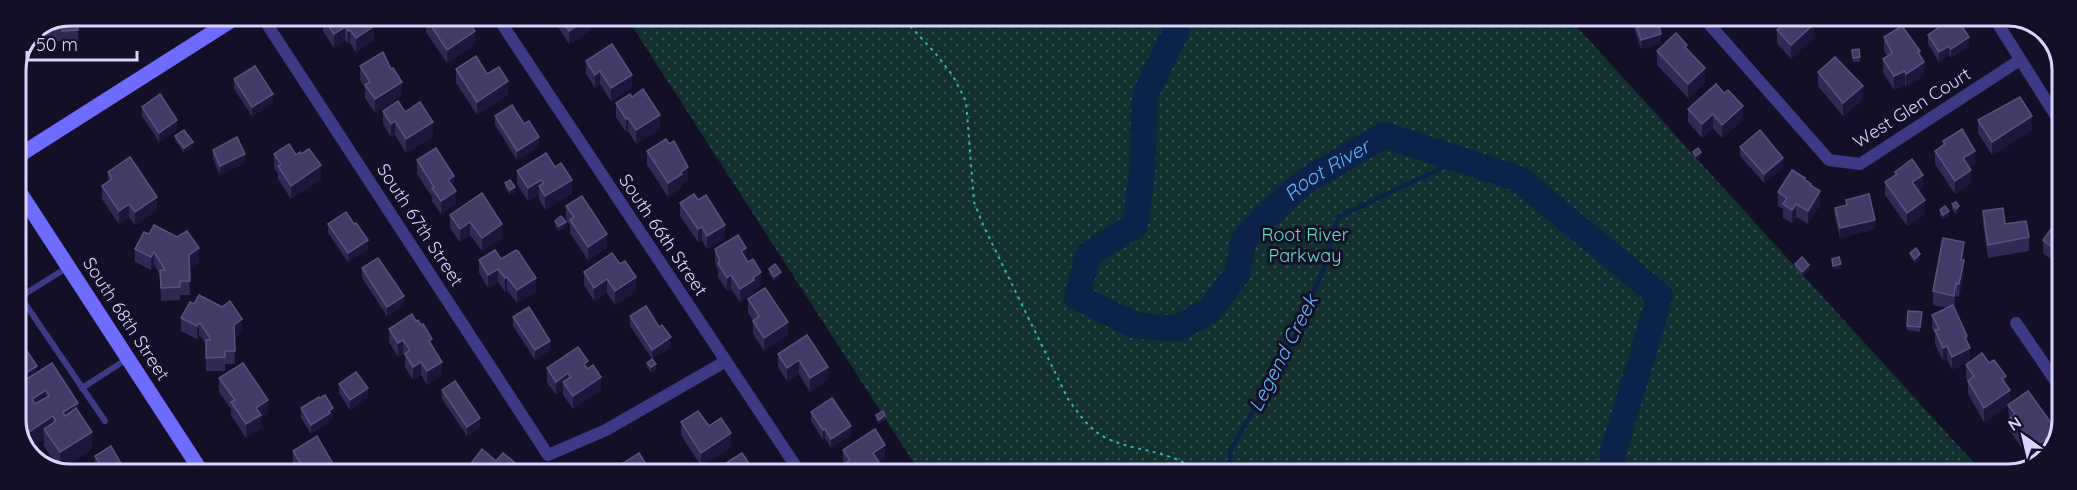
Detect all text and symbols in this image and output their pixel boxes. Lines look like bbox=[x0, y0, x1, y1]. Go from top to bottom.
scale bar bbox=[27, 24, 136, 62]
text: 50 m bbox=[36, 33, 78, 56]
street label: West Glen Court bbox=[1849, 62, 1975, 153]
water label: Root River bbox=[1278, 132, 1376, 206]
street label: South 67th Street bbox=[372, 159, 469, 290]
street label: South 66th Street bbox=[614, 169, 713, 300]
park label: Root River Parkway bbox=[1261, 223, 1349, 267]
street label: South 68th Street bbox=[78, 253, 175, 385]
water label: Legend Creek bbox=[1242, 288, 1324, 415]
north arrow bbox=[1993, 406, 2053, 466]
text: N bbox=[2004, 412, 2025, 435]

